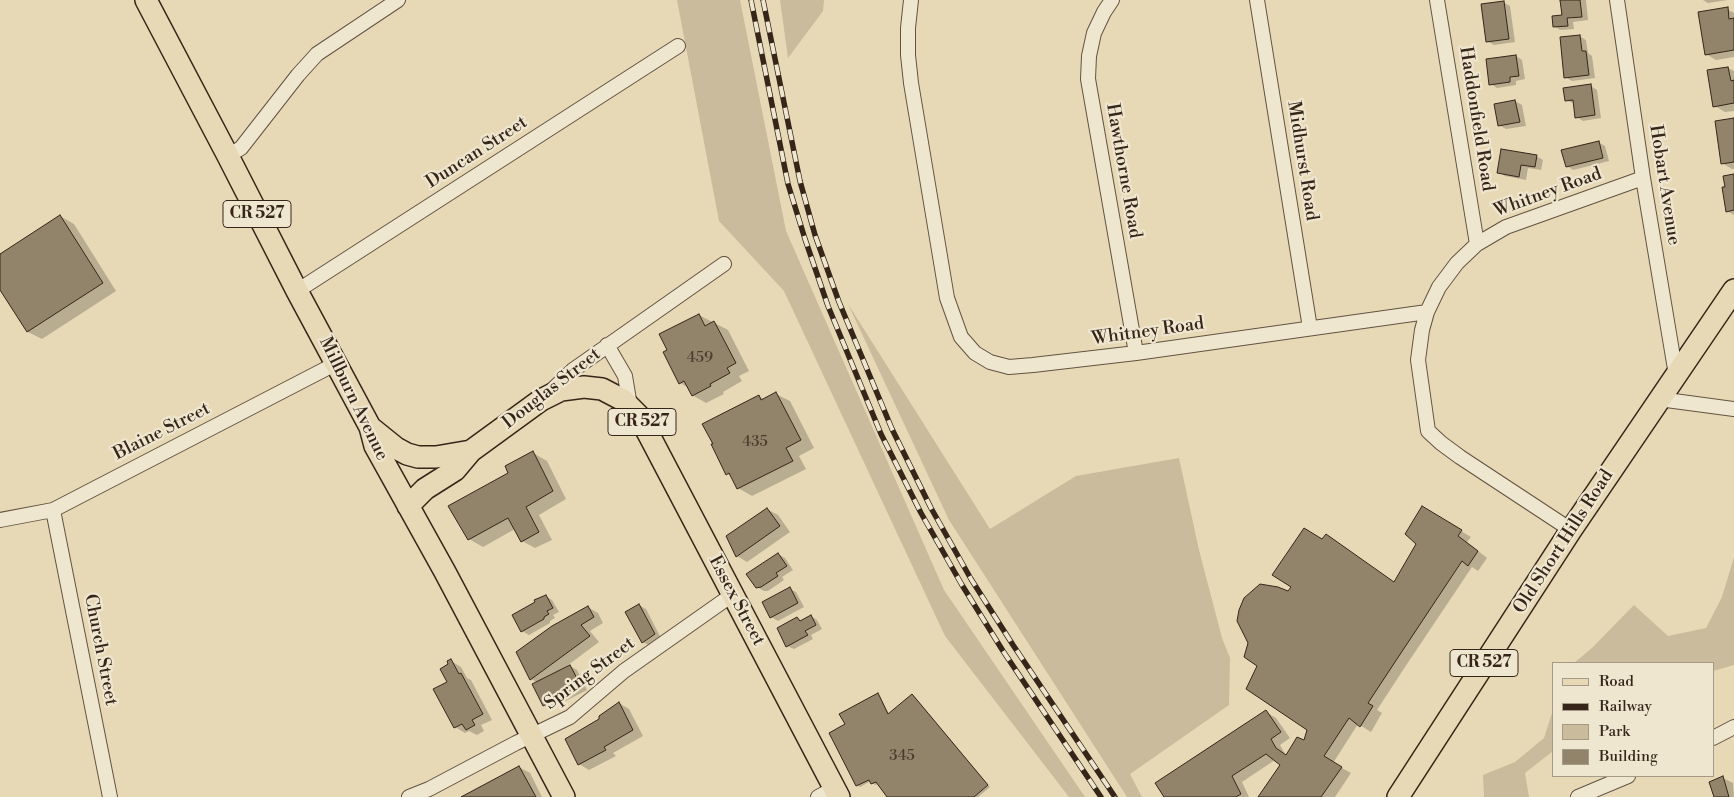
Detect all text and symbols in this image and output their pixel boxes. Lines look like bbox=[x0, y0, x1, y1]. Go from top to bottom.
street label: Haddonfield Road bbox=[1454, 45, 1498, 193]
street label: Midhurst Road bbox=[1282, 100, 1322, 222]
street label: Hawthorne Road bbox=[1101, 102, 1145, 240]
street label: Duncan Street bbox=[422, 112, 532, 194]
street label: Hobart Avenue bbox=[1644, 123, 1684, 247]
street label: Whitney Road bbox=[1491, 164, 1605, 222]
road number: CR 527 bbox=[223, 200, 291, 228]
street label: Whitney Road bbox=[1091, 313, 1205, 351]
street label: Millburn Avenue bbox=[314, 334, 392, 464]
street label: Douglas Street bbox=[499, 344, 605, 434]
house number: 459 bbox=[687, 349, 713, 367]
street label: Blaine Street bbox=[110, 398, 214, 466]
road number: CR 527 bbox=[608, 408, 676, 436]
house number: 435 bbox=[742, 433, 768, 451]
street label: Old Short Hills Road bbox=[1509, 466, 1619, 618]
street label: Essex Street bbox=[703, 552, 769, 650]
street label: Church Street bbox=[79, 592, 121, 708]
street label: Spring Street bbox=[541, 633, 639, 715]
road number: CR 527 bbox=[1450, 650, 1518, 676]
legend bbox=[1552, 662, 1714, 777]
text: Road bbox=[1599, 672, 1634, 691]
text: Railway bbox=[1599, 697, 1652, 716]
text: Park bbox=[1599, 722, 1630, 741]
house number: 345 bbox=[889, 747, 915, 765]
text: Building bbox=[1599, 747, 1658, 766]

